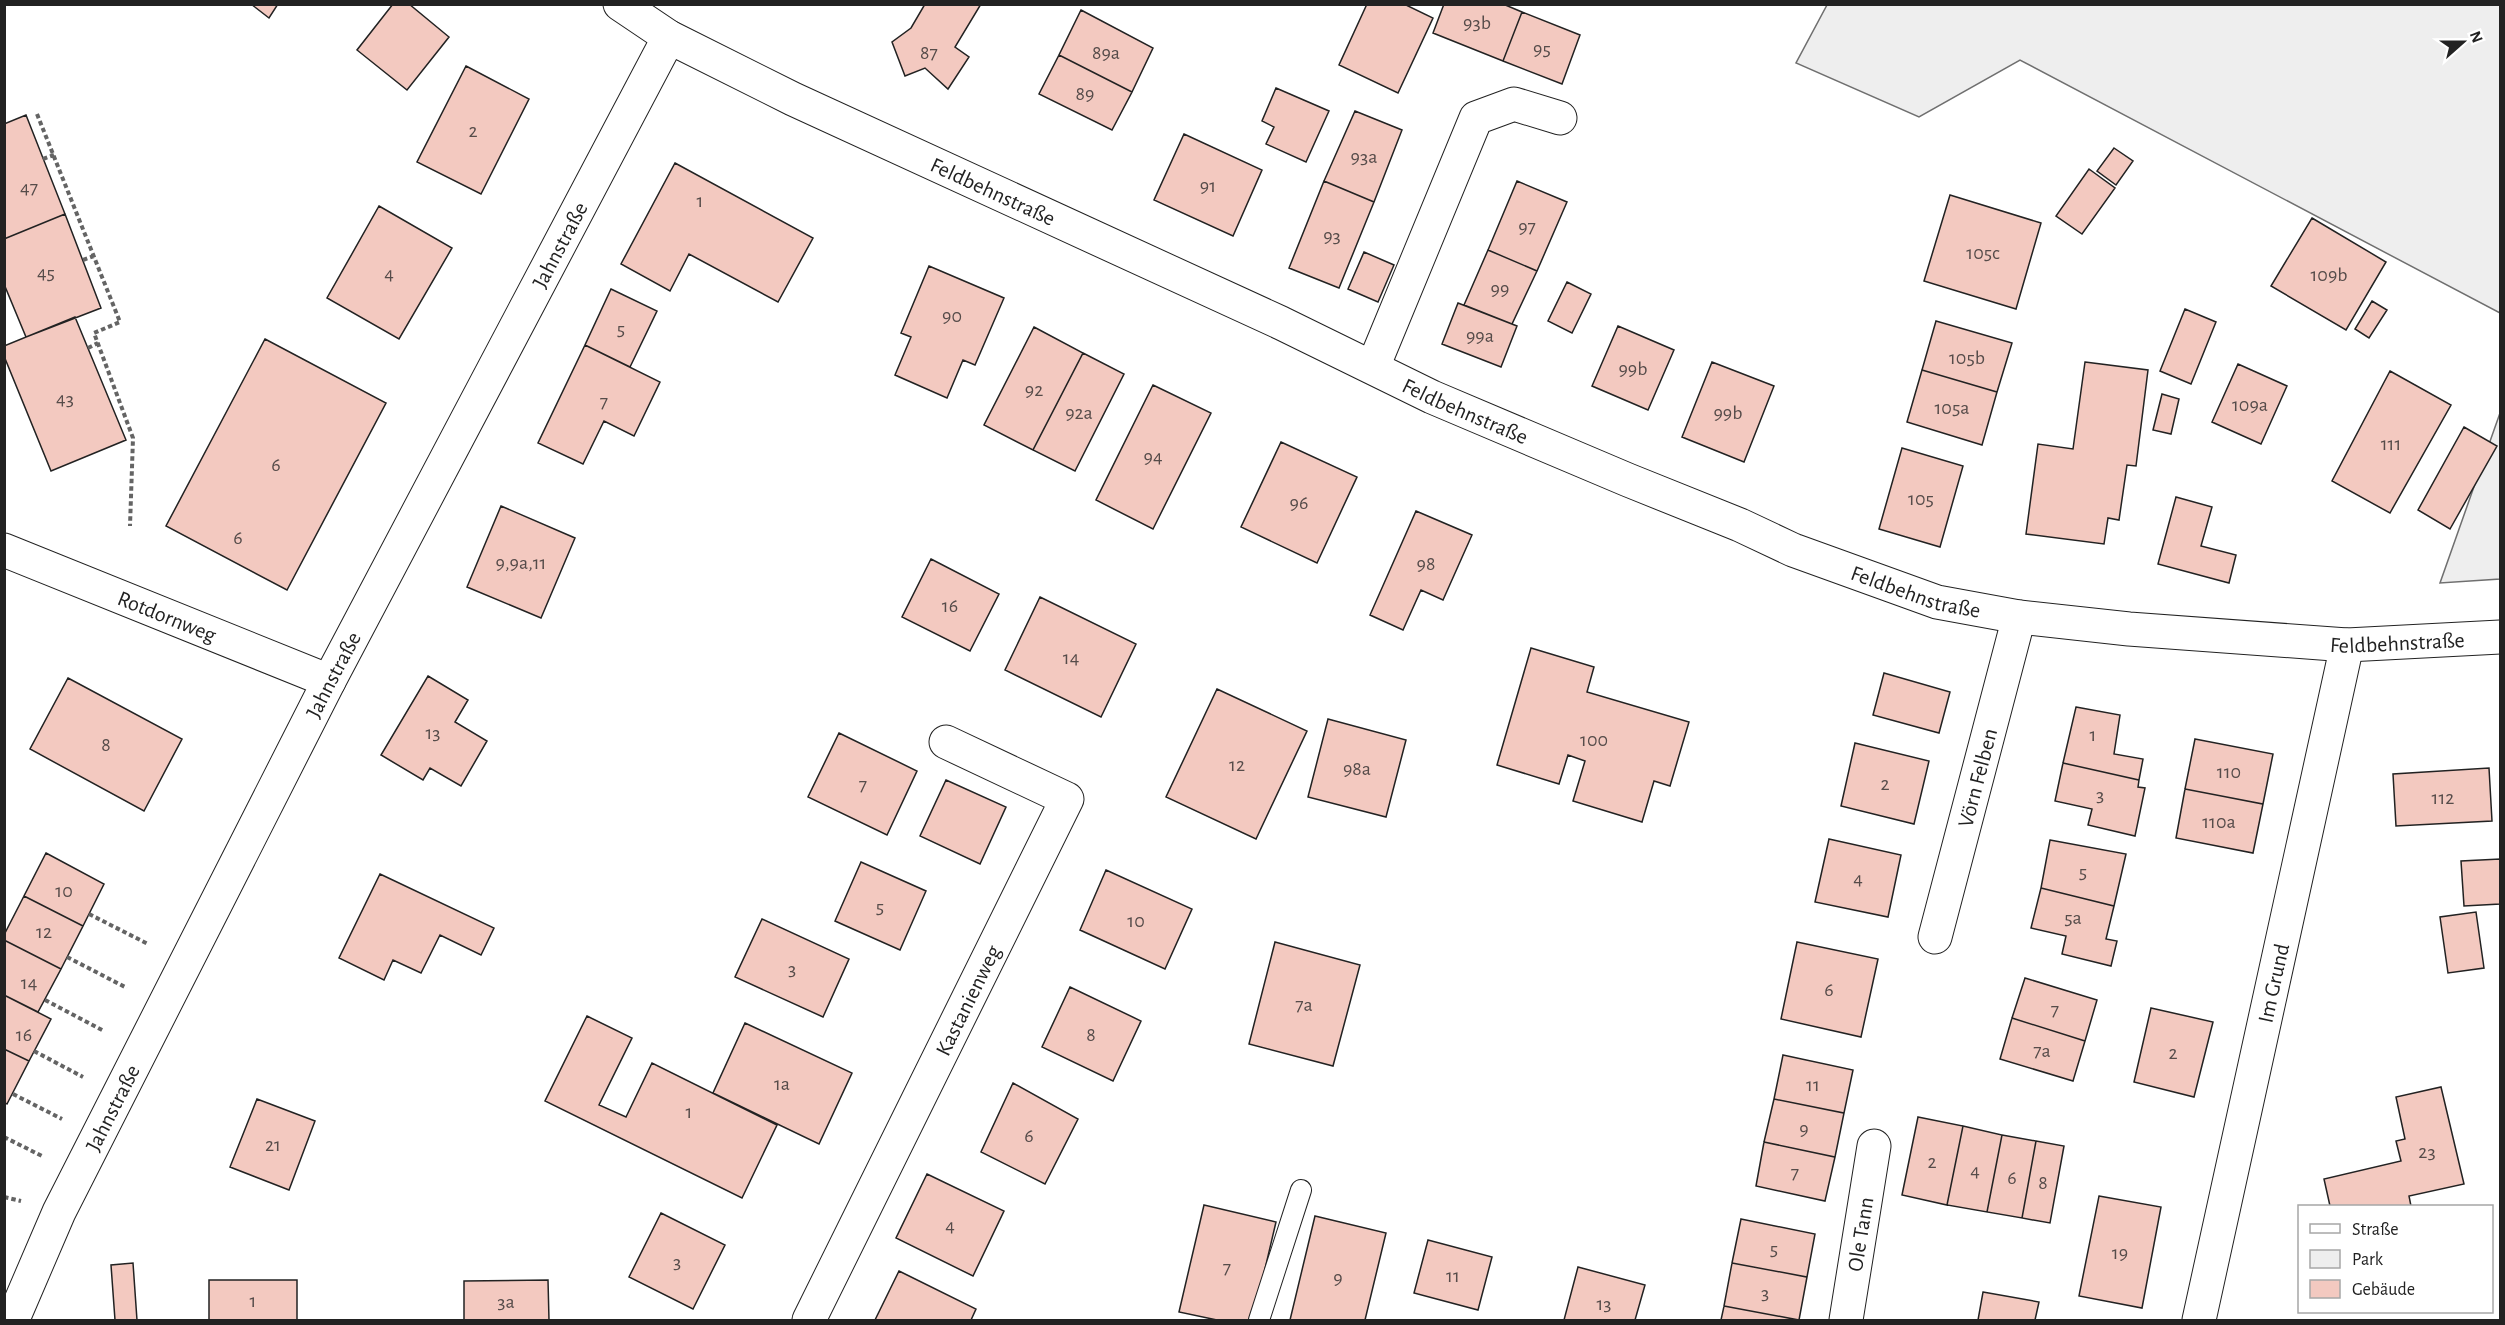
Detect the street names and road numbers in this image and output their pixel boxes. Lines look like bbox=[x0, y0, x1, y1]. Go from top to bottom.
street label: Feldbehnstraße bbox=[927, 154, 1058, 230]
street label: Jahnstraße bbox=[529, 199, 592, 292]
street label: Feldbehnstraße bbox=[1399, 374, 1531, 448]
street label: Feldbehnstraße bbox=[1848, 562, 1982, 622]
street label: Rotdornweg bbox=[114, 587, 220, 647]
street label: Jahnstraße bbox=[302, 628, 365, 722]
street label: Feldbehnstraße bbox=[2329, 629, 2465, 657]
street label: Vörn Felben bbox=[1954, 726, 2001, 829]
street label: Kastanienweg bbox=[932, 942, 1005, 1059]
street label: Im Grund bbox=[2254, 942, 2293, 1025]
street label: Jahnstraße bbox=[82, 1061, 144, 1155]
street label: Ole Tann bbox=[1844, 1195, 1878, 1273]

